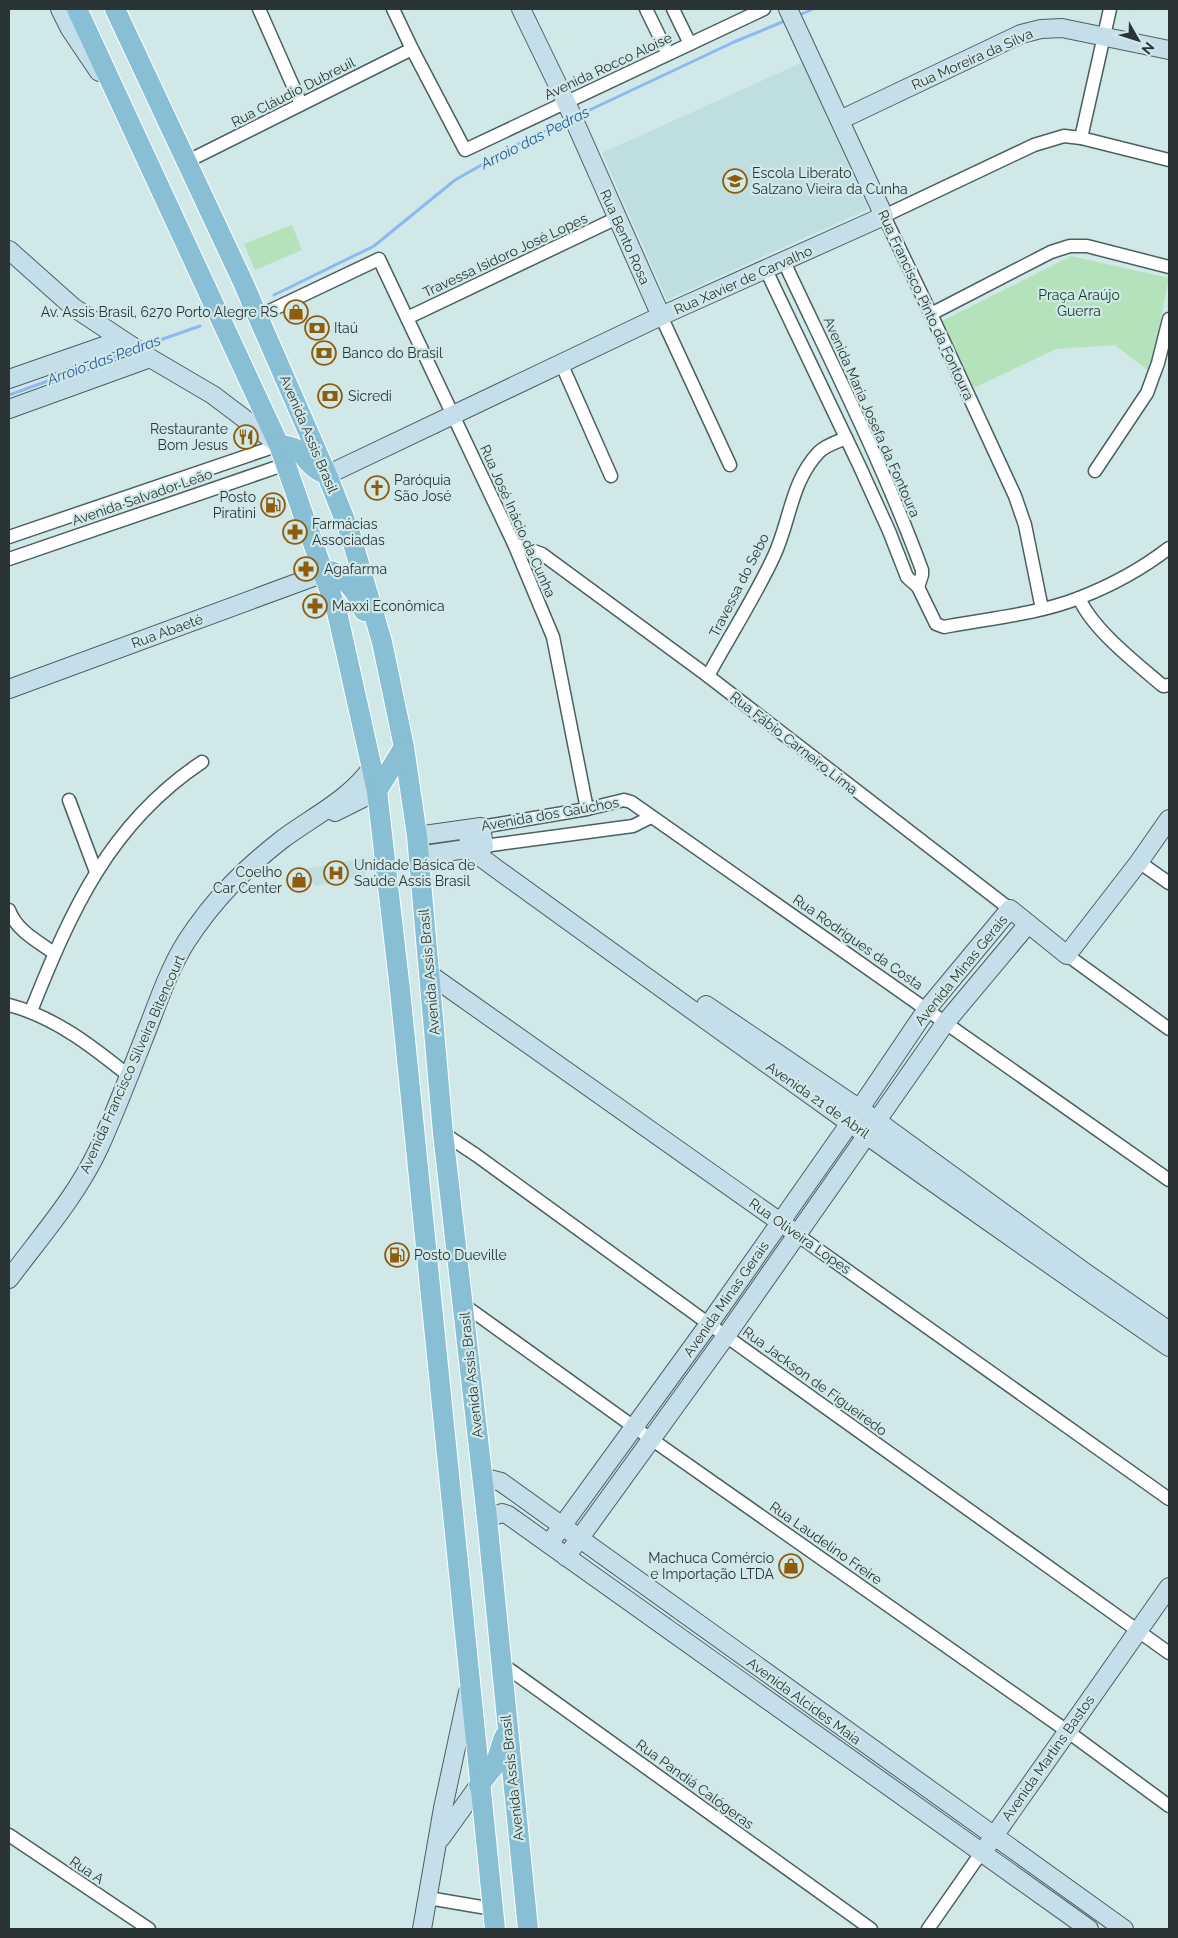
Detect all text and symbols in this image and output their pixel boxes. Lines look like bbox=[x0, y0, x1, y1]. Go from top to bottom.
north arrow bbox=[1113, 15, 1163, 65]
street label: Rua Moreira da Silva bbox=[909, 25, 1035, 93]
street label: Avenida Rocco Aloise bbox=[542, 29, 674, 103]
text: N bbox=[1139, 39, 1158, 57]
street label: Rua Cláudio Dubreuil bbox=[229, 54, 358, 130]
water label: Arroio das Pedras bbox=[477, 103, 592, 174]
place label: Escola Liberato Salzano Vieira da Cunha bbox=[752, 165, 908, 197]
school or university icon: Escola Liberato Salzano Vieira da Cunha bbox=[722, 168, 748, 194]
street label: Rua Bento Rosa bbox=[597, 187, 653, 287]
street label: Rua Francisco Pinto da Fontoura bbox=[875, 207, 977, 403]
street label: Travessa Isidoro José Lopes bbox=[420, 210, 590, 300]
street label: Rua Xavier de Carvalho bbox=[672, 242, 814, 318]
park label: Praça Araújo Guerra bbox=[1038, 287, 1120, 319]
shop icon: Av. Assis Brasil, 6270 Porto Alegre RS bbox=[283, 299, 309, 325]
place label: Av. Assis Brasil, 6270 Porto Alegre RS bbox=[41, 304, 278, 320]
street label: Avenida Maria Josefa da Fontoura bbox=[820, 314, 924, 520]
bank icon: Itaú bbox=[304, 315, 330, 341]
place label: Itaú bbox=[334, 320, 358, 336]
water label: Arroio das Pedras bbox=[44, 331, 163, 389]
bank icon: Banco do Brasil bbox=[311, 340, 337, 366]
place label: Banco do Brasil bbox=[342, 345, 443, 361]
street label: Avenida Assis Brasil bbox=[277, 372, 341, 496]
bank icon: Sicredi bbox=[317, 383, 343, 409]
place label: Sicredi bbox=[348, 388, 392, 404]
place label: Restaurante Bom Jesus bbox=[150, 421, 228, 453]
restaurant icon: Restaurante Bom Jesus bbox=[233, 424, 259, 450]
street label: Rua José Inácio da Cunha bbox=[477, 442, 559, 600]
street label: Avenida Salvador Leão bbox=[70, 465, 214, 529]
place label: Paróquia São José bbox=[394, 472, 452, 504]
church icon: Paróquia São José bbox=[364, 475, 390, 501]
place label: Posto Piratini bbox=[213, 489, 256, 521]
fuel station icon: Posto Piratini bbox=[260, 492, 286, 518]
place label: Farmácias Associadas bbox=[312, 516, 385, 548]
pharmacy icon: Farmácias Associadas bbox=[282, 519, 308, 545]
street label: Travessa do Sebo bbox=[706, 531, 772, 639]
pharmacy icon: Agafarma bbox=[293, 556, 319, 582]
place label: Agafarma bbox=[324, 561, 387, 577]
pharmacy icon: Maxxi Econômica bbox=[302, 593, 328, 619]
place label: Maxxi Econômica bbox=[332, 598, 445, 614]
street label: Rua Abaeté bbox=[129, 611, 205, 651]
street label: Rua Fábio Carneiro Lima bbox=[727, 688, 861, 798]
street label: Avenida dos Gaúchos bbox=[480, 794, 620, 834]
place label: Unidade Básica de Saúde Assis Brasil bbox=[354, 857, 475, 889]
hospital icon: Unidade Básica de Saúde Assis Brasil bbox=[323, 860, 349, 886]
place label: Coelho Car Center bbox=[213, 864, 282, 896]
shop icon: Coelho Car Center bbox=[286, 867, 312, 893]
street label: Rua Rodrigues da Costa bbox=[790, 891, 926, 993]
street label: Avenida Assis Brasil bbox=[415, 908, 442, 1036]
street label: Avenida Minas Gerais bbox=[911, 911, 1011, 1028]
street label: Avenida Francisco Silveira Bitencourt bbox=[76, 952, 188, 1176]
street label: Avenida 21 de Abril bbox=[763, 1058, 873, 1142]
street label: Rua Oliveira Lopes bbox=[746, 1195, 854, 1277]
street label: Avenida Minas Gerais bbox=[680, 1238, 772, 1360]
fuel station icon: Posto Dueville bbox=[384, 1242, 410, 1268]
place label: Posto Dueville bbox=[414, 1247, 507, 1263]
street label: Avenida Assis Brasil bbox=[456, 1311, 486, 1439]
street label: Rua Jackson de Figueiredo bbox=[740, 1323, 890, 1439]
street label: Rua Laudelino Freire bbox=[767, 1498, 885, 1588]
place label: Machuca Comércio e Importação LTDA bbox=[648, 1550, 775, 1582]
shop icon: Machuca Comércio e Importação LTDA bbox=[778, 1553, 804, 1579]
street label: Avenida Alcides Maia bbox=[744, 1654, 864, 1748]
street label: Avenida Martins Bastos bbox=[998, 1692, 1098, 1824]
street label: Avenida Assis Brasil bbox=[497, 1714, 527, 1842]
street label: Rua Pandiá Calógeras bbox=[633, 1736, 757, 1832]
street label: Rua A bbox=[67, 1853, 107, 1887]

